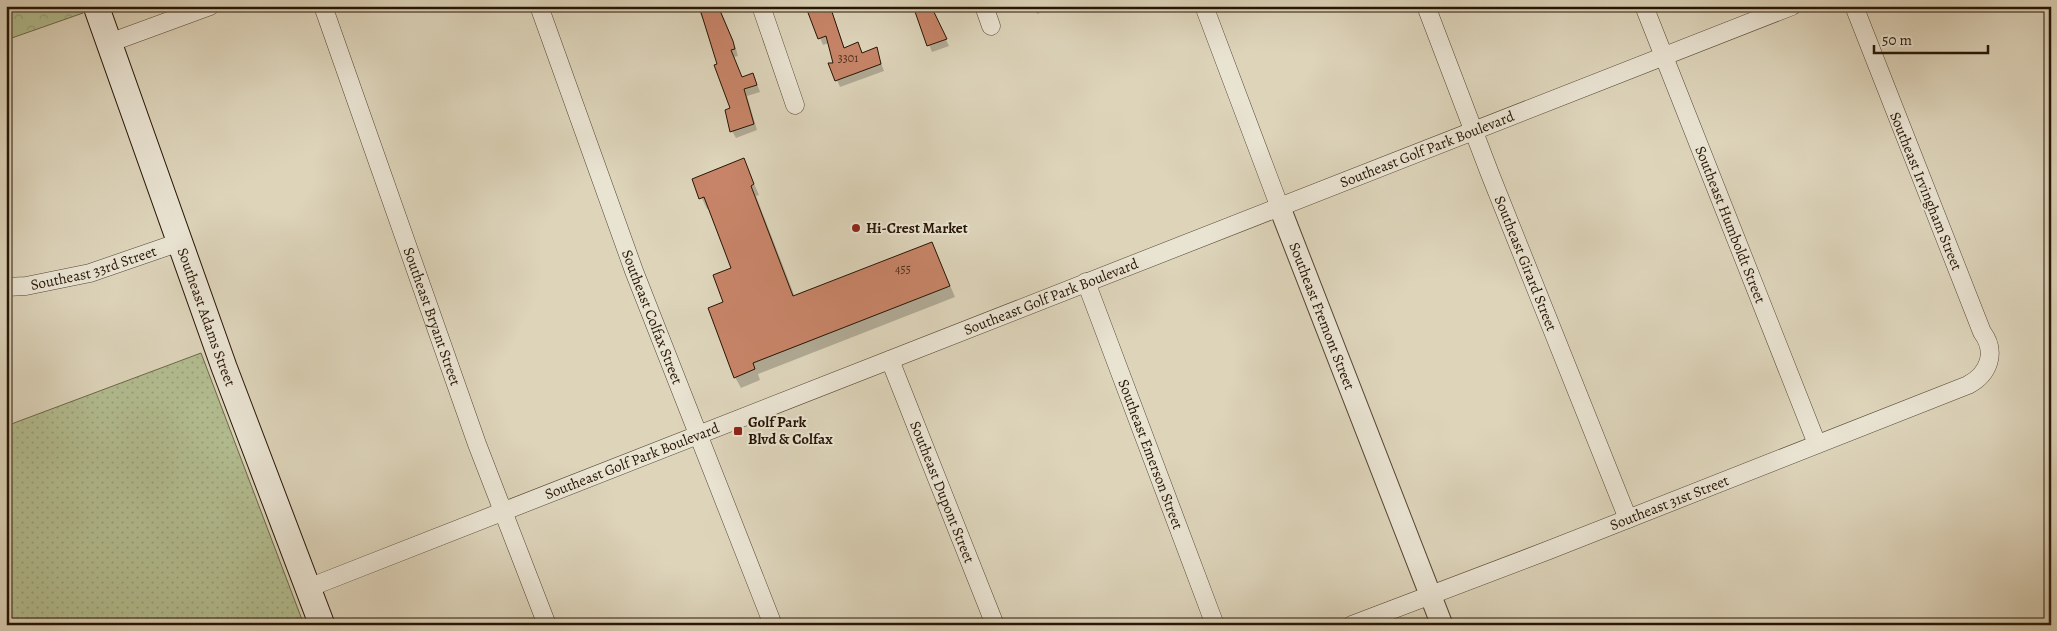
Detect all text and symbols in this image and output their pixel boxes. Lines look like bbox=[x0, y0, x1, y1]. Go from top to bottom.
scale bar bbox=[1874, 22, 1988, 54]
text: 50 m bbox=[1882, 30, 1912, 50]
house number: 3301 bbox=[838, 50, 858, 66]
street label: Southeast Golf Park Boulevard bbox=[1337, 106, 1518, 192]
street label: Southeast Irvingham Street bbox=[1885, 109, 1967, 273]
street label: Southeast Humboldt Street bbox=[1690, 143, 1770, 306]
street label: Southeast Girard Street bbox=[1490, 193, 1562, 334]
place label: Hi-Crest Market bbox=[866, 218, 968, 238]
marker: Hi-Crest Market bbox=[850, 222, 862, 234]
street label: Southeast Fremont Street bbox=[1284, 239, 1360, 393]
street label: Southeast 33rd Street bbox=[29, 241, 159, 295]
street label: Southeast Adams Street bbox=[172, 245, 240, 389]
street label: Southeast Bryant Street bbox=[399, 245, 466, 388]
street label: Southeast Colfax Street bbox=[617, 247, 688, 387]
street label: Southeast Golf Park Boulevard bbox=[961, 253, 1142, 340]
house number: 455 bbox=[895, 261, 911, 277]
street label: Southeast Emerson Street bbox=[1113, 376, 1188, 532]
place label: Golf Park Blvd & Colfax bbox=[748, 412, 833, 449]
street label: Southeast Golf Park Boulevard bbox=[542, 417, 723, 504]
street label: Southeast Dupont Street bbox=[905, 418, 979, 566]
marker: Golf Park Blvd & Colfax bbox=[732, 425, 744, 437]
street label: Southeast 31st Street bbox=[1607, 470, 1732, 535]

